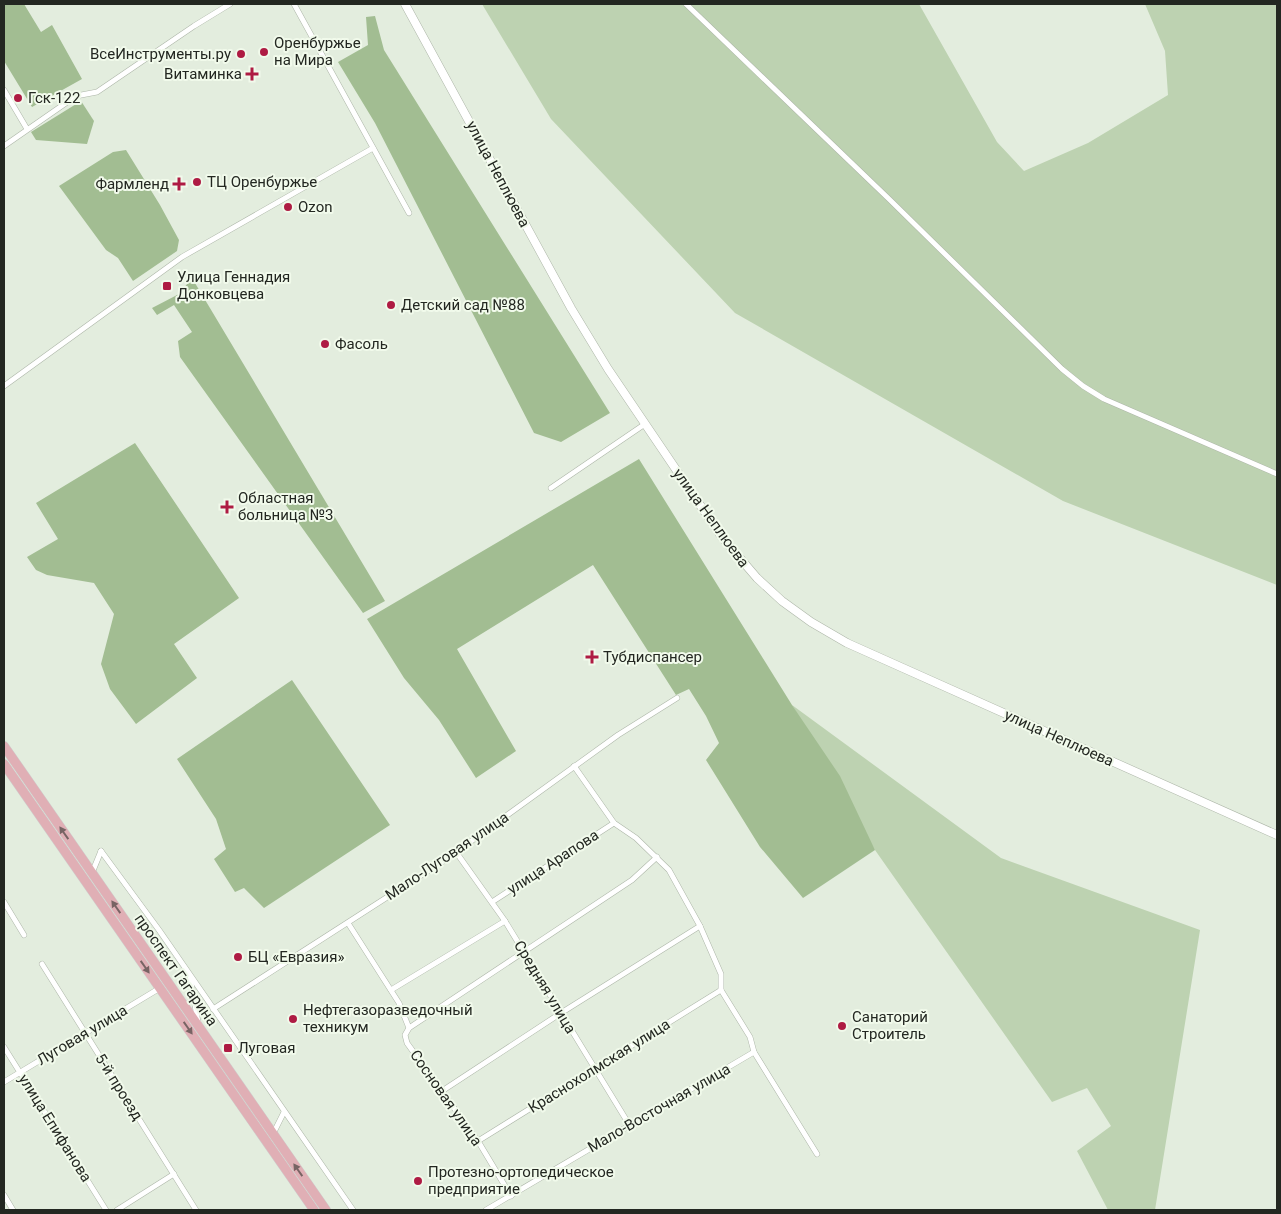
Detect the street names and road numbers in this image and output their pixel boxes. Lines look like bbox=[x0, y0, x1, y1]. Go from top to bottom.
street label: улица Неплюева bbox=[462, 118, 534, 230]
street label: улица Неплюева bbox=[669, 465, 753, 571]
street label: улица Неплюева bbox=[1002, 706, 1116, 770]
street label: Мало-Луговая улица bbox=[382, 808, 512, 904]
street label: улица Арапова bbox=[504, 826, 602, 898]
street label: проспект Гагарина bbox=[131, 911, 221, 1029]
street label: Средняя улица bbox=[510, 937, 580, 1037]
street label: Луговая улица bbox=[34, 1001, 130, 1069]
street label: Краснохолмская улица bbox=[525, 1015, 673, 1117]
street label: Сосновая улица bbox=[406, 1046, 486, 1150]
street label: 5-й проезд bbox=[91, 1050, 147, 1124]
street label: Мало-Восточная улица bbox=[584, 1060, 734, 1156]
street label: улица Епифанова bbox=[15, 1071, 95, 1185]

